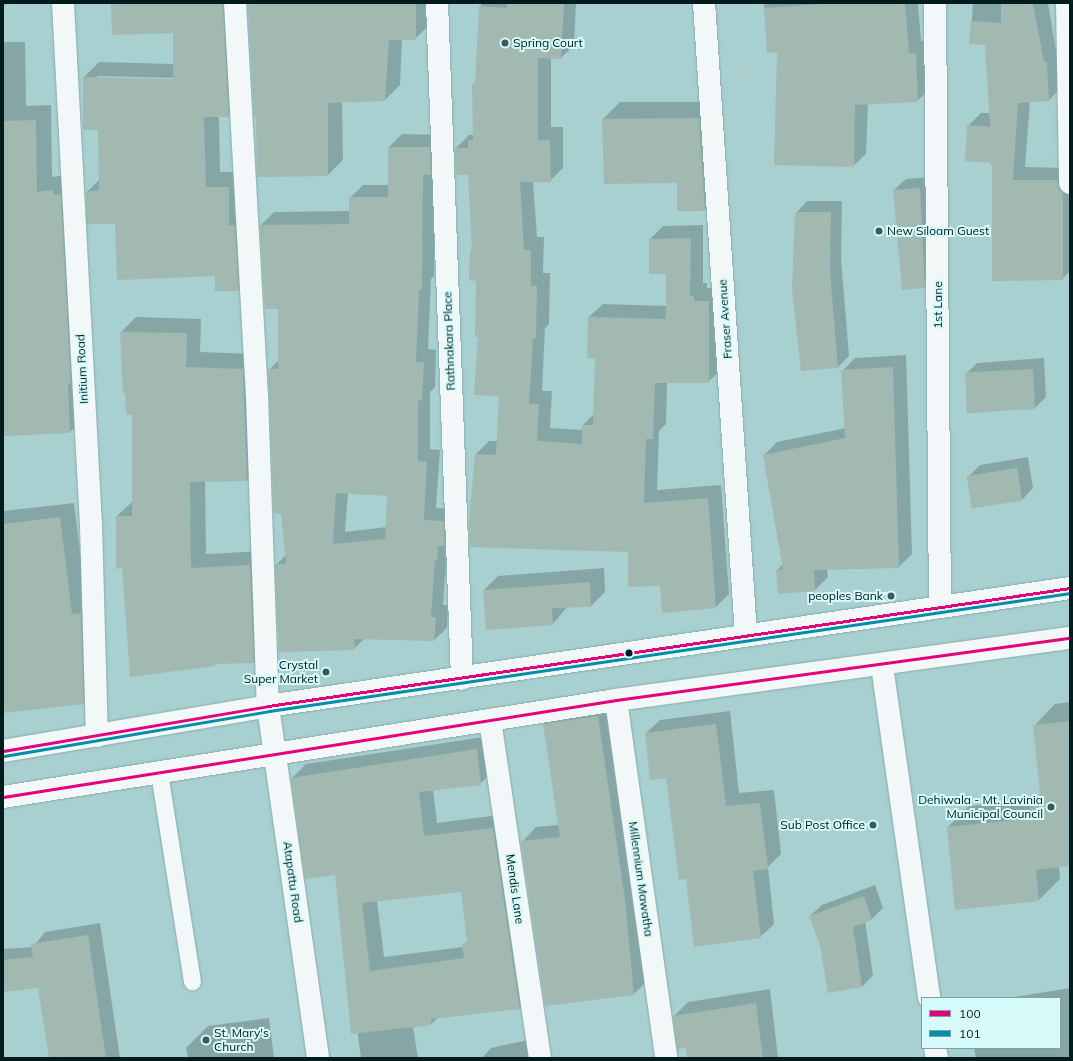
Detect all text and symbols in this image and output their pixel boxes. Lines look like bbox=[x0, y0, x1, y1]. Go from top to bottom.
place label: Spring Court bbox=[513, 36, 583, 50]
marker: Spring Court bbox=[500, 38, 510, 48]
place label: New Siloam Guest bbox=[887, 224, 989, 238]
marker: New Siloam Guest bbox=[874, 226, 884, 236]
street label: Fraser Avenue bbox=[715, 279, 735, 359]
street label: 1st Lane bbox=[931, 281, 945, 329]
street label: Rathnakara Place bbox=[440, 291, 458, 391]
street label: Initium Road bbox=[73, 334, 91, 404]
place label: peoples Bank bbox=[808, 589, 883, 603]
marker: peoples Bank bbox=[886, 591, 896, 601]
unlabelled marker bbox=[624, 648, 634, 658]
place label: Crystal Super Market bbox=[244, 658, 318, 686]
marker: Crystal Super Market bbox=[321, 667, 331, 677]
place label: Dehiwala - Mt. Lavinia Municipal Council bbox=[918, 793, 1043, 821]
marker: Dehiwala - Mt. Lavinia Municipal Council bbox=[1046, 802, 1056, 812]
place label: Sub Post Office bbox=[780, 818, 865, 832]
street label: Millennium Mawatha bbox=[626, 820, 656, 938]
marker: Sub Post Office bbox=[868, 820, 878, 830]
street label: Atapattu Road bbox=[280, 840, 306, 924]
street label: Mendis Lane bbox=[503, 853, 527, 925]
legend bbox=[921, 997, 1061, 1049]
text: 100 bbox=[959, 1006, 981, 1021]
place label: St. Mary's Church bbox=[214, 1026, 269, 1054]
text: 101 bbox=[959, 1026, 981, 1041]
marker: St. Mary's Church bbox=[201, 1035, 211, 1045]

